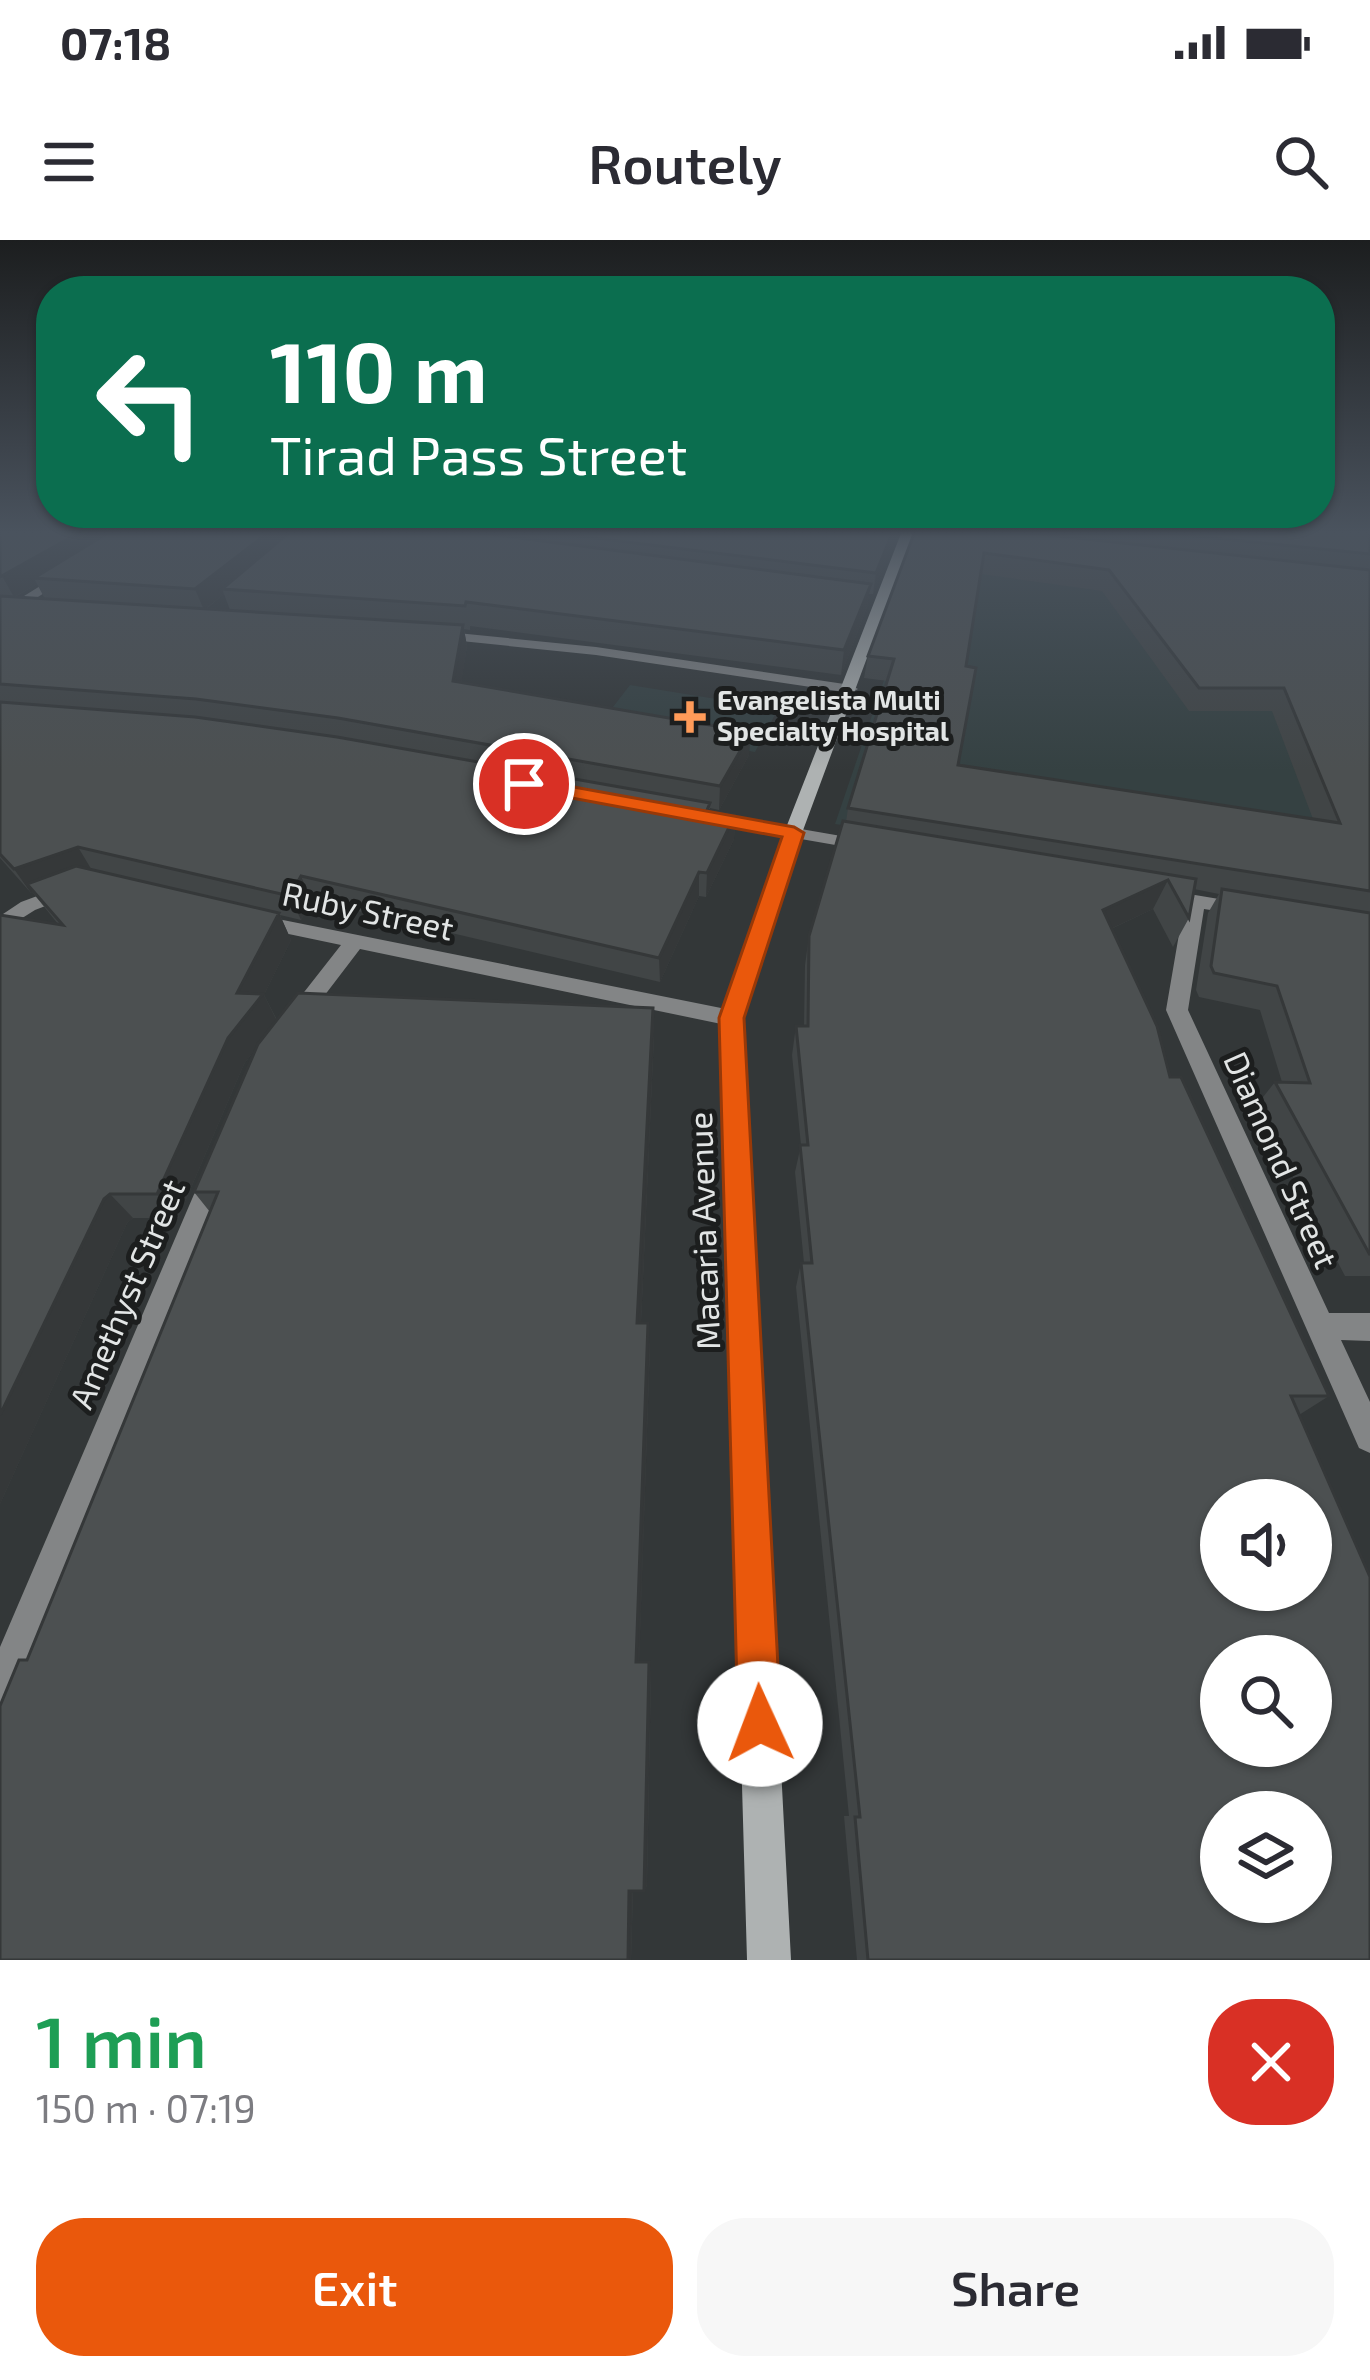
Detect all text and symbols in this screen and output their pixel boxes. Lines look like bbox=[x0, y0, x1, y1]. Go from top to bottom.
text: 07:18 bbox=[60, 15, 171, 69]
icon: menu bbox=[36, 129, 102, 195]
icon: search bbox=[1268, 129, 1334, 195]
text: Routely bbox=[588, 130, 782, 195]
text: 110 m bbox=[270, 319, 488, 420]
icon: left bbox=[72, 324, 228, 480]
text: Tirad Pass Street bbox=[270, 421, 687, 486]
place label: Evangelista Multi Specialty Hospital bbox=[717, 683, 949, 747]
marker: Evangelista Multi Specialty Hospital bbox=[674, 701, 706, 733]
pin bbox=[473, 733, 575, 835]
icon: arrive bbox=[491, 751, 557, 817]
street label: Ruby Street bbox=[279, 872, 457, 948]
street label: Diamond Street bbox=[1216, 1045, 1348, 1274]
street label: Macaria Avenue bbox=[679, 1111, 727, 1351]
street label: Amethyst Street bbox=[60, 1173, 192, 1414]
map controls bbox=[1200, 1479, 1332, 1923]
button: sound bbox=[1200, 1479, 1332, 1611]
button: search bbox=[1200, 1635, 1332, 1767]
position arrow bbox=[697, 1661, 823, 1787]
button: layers bbox=[1200, 1791, 1332, 1923]
text: 1 min bbox=[36, 1996, 207, 2082]
button: close bbox=[1208, 1999, 1334, 2125]
text: 150 m · 07:19 bbox=[36, 2084, 256, 2131]
button: Exit bbox=[36, 2218, 673, 2356]
button: Share bbox=[697, 2218, 1334, 2356]

